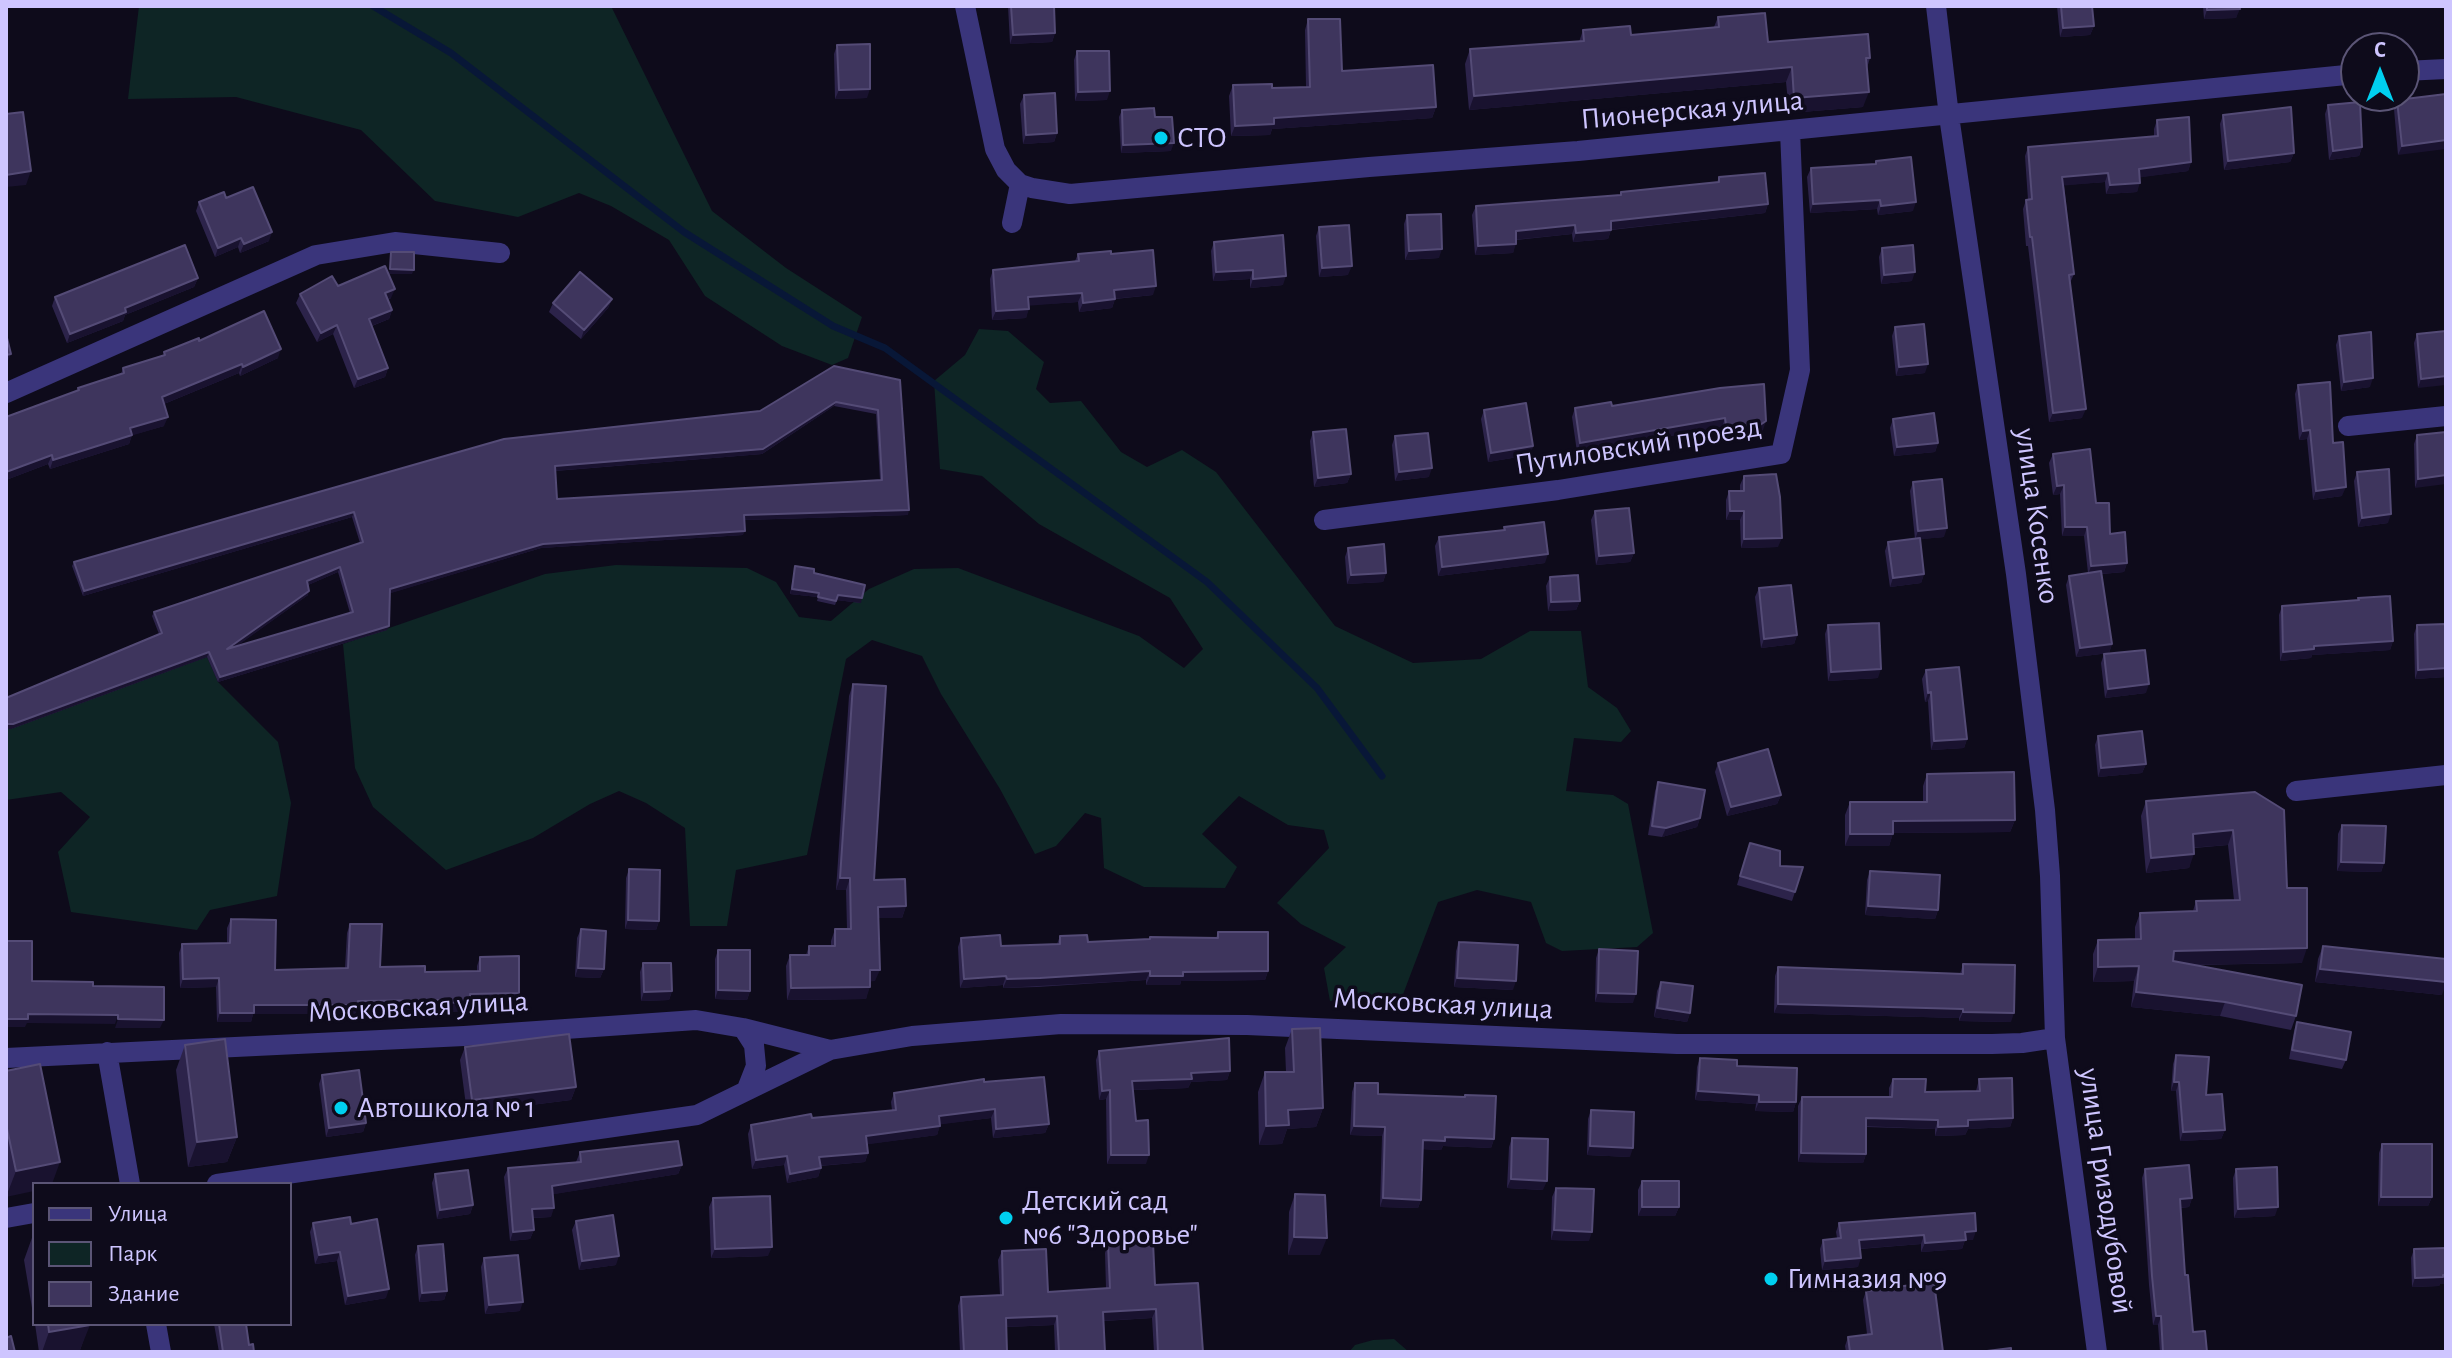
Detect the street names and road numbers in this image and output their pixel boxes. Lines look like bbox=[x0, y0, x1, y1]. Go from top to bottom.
street label: Пионерская улица bbox=[1579, 82, 1805, 138]
street label: Путиловский проезд bbox=[1512, 409, 1764, 483]
street label: улица Косенко bbox=[2007, 426, 2067, 606]
street label: Московская улица bbox=[1332, 980, 1554, 1028]
street label: Московская улица bbox=[307, 983, 529, 1031]
street label: улица Гризодубовой bbox=[2071, 1066, 2141, 1316]

